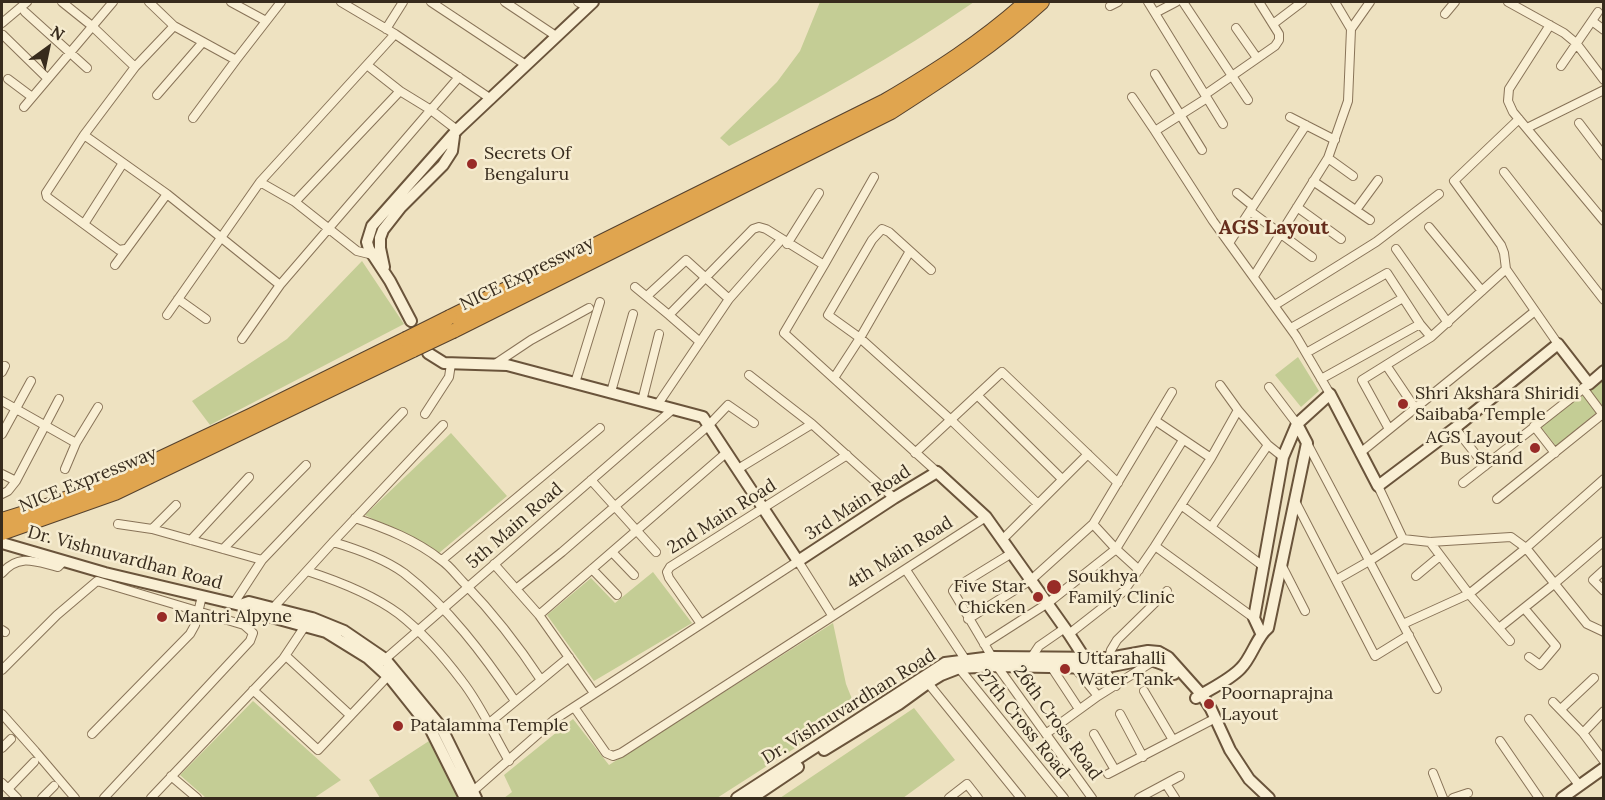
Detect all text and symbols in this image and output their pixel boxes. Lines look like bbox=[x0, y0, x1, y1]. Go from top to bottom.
north arrow bbox=[18, 18, 78, 78]
text: N bbox=[47, 21, 68, 45]
place label: Secrets Of Bengaluru bbox=[484, 143, 571, 186]
marker: Secrets Of Bengaluru bbox=[465, 157, 479, 171]
district label: AGS Layout bbox=[1219, 216, 1329, 240]
street label: NICE Expressway bbox=[456, 232, 598, 316]
place label: Shri Akshara Shiridi Saibaba Temple bbox=[1415, 383, 1579, 426]
marker: Shri Akshara Shiridi Saibaba Temple bbox=[1396, 397, 1410, 411]
place label: AGS Layout Bus Stand bbox=[1426, 427, 1523, 470]
marker: AGS Layout Bus Stand bbox=[1528, 441, 1542, 455]
street label: NICE Expressway bbox=[16, 443, 160, 517]
street label: 3rd Main Road bbox=[801, 461, 915, 545]
street label: 2nd Main Road bbox=[664, 475, 780, 559]
street label: 5th Main Road bbox=[462, 478, 568, 574]
street label: 4th Main Road bbox=[843, 512, 957, 594]
street label: Dr. Vishnuvardhan Road bbox=[25, 522, 225, 594]
place label: Soukhya Family Clinic bbox=[1068, 566, 1175, 608]
place label: Five Star Chicken bbox=[953, 576, 1026, 618]
marker: Soukhya Family Clinic bbox=[1045, 578, 1063, 596]
marker: Five Star Chicken bbox=[1031, 590, 1045, 604]
place label: Mantri Alpyne bbox=[174, 606, 292, 628]
marker: Mantri Alpyne bbox=[155, 610, 169, 624]
street label: Dr. Vishnuvardhan Road bbox=[758, 645, 940, 769]
place label: Uttarahalli Water Tank bbox=[1077, 648, 1174, 690]
street label: 26th Cross Road bbox=[1008, 661, 1106, 785]
marker: Uttarahalli Water Tank bbox=[1058, 662, 1072, 676]
street label: 27th Cross Road bbox=[972, 665, 1074, 783]
place label: Poornaprajna Layout bbox=[1221, 683, 1333, 726]
marker: Poornaprajna Layout bbox=[1202, 697, 1216, 711]
place label: Patalamma Temple bbox=[410, 715, 568, 737]
marker: Patalamma Temple bbox=[391, 719, 405, 733]

